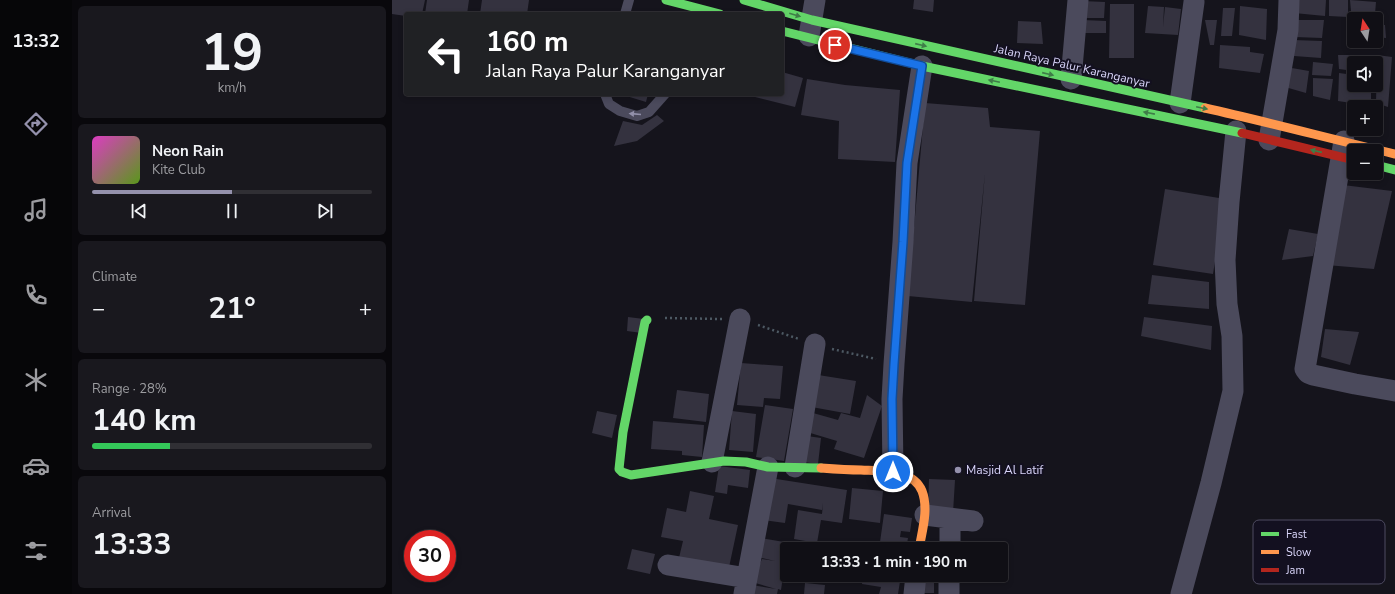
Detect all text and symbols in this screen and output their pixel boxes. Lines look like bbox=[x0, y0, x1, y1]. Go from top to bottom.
one-way arrow bbox=[789, 12, 801, 18]
north arrow bbox=[1347, 12, 1383, 48]
map controls bbox=[1347, 12, 1383, 180]
text: 19 bbox=[201, 17, 263, 88]
text: 160 m bbox=[486, 23, 569, 61]
icon: left bbox=[420, 28, 472, 80]
pin bbox=[818, 28, 852, 62]
text: 13:32 bbox=[12, 29, 60, 53]
icon: arrive bbox=[824, 34, 846, 56]
street label: Jalan Raya Palur Karanganyar bbox=[992, 40, 1152, 92]
one-way arrow bbox=[915, 42, 927, 48]
button: sound bbox=[1347, 56, 1383, 92]
text: Jalan Raya Palur Karanganyar bbox=[486, 59, 725, 83]
one-way arrow bbox=[1042, 71, 1054, 77]
one-way arrow bbox=[988, 78, 1000, 84]
text: km/h bbox=[218, 79, 246, 97]
button: + bbox=[1347, 100, 1383, 136]
one-way arrow bbox=[1196, 105, 1208, 111]
one-way arrow bbox=[1142, 109, 1155, 115]
icon: directions bbox=[22, 110, 50, 138]
one-way arrow bbox=[628, 111, 641, 117]
text: Neon Rain bbox=[152, 141, 224, 161]
button: − bbox=[1347, 144, 1383, 180]
one-way arrow bbox=[1310, 148, 1322, 154]
text: Kite Club bbox=[152, 161, 205, 179]
icon: music bbox=[22, 196, 50, 224]
icon: previous bbox=[128, 200, 150, 222]
icon: pause bbox=[221, 200, 243, 222]
icon: next bbox=[314, 200, 336, 222]
text: Climate bbox=[92, 268, 137, 286]
icon: phone bbox=[22, 281, 50, 309]
text: 21° bbox=[208, 288, 256, 329]
text: − bbox=[92, 294, 105, 324]
text: + bbox=[359, 294, 372, 324]
icon: climate bbox=[22, 366, 50, 394]
text: Range · 28% bbox=[92, 380, 167, 398]
text: 140 km bbox=[92, 400, 197, 441]
position arrow bbox=[872, 451, 914, 493]
icon: car bbox=[22, 452, 50, 480]
place label: Masjid Al Latif bbox=[966, 462, 1044, 478]
marker: Masjid Al Latif bbox=[953, 465, 963, 475]
text: Arrival bbox=[92, 504, 131, 522]
legend bbox=[1253, 520, 1385, 584]
text: 13:33 bbox=[92, 524, 171, 565]
text: Fast bbox=[1286, 527, 1307, 542]
speed limit sign: 30 bbox=[404, 530, 456, 582]
icon: filters bbox=[22, 537, 50, 565]
text: Slow bbox=[1286, 545, 1311, 560]
text: 13:33 · 1 min · 190 m bbox=[821, 552, 967, 572]
text: Jam bbox=[1285, 563, 1305, 578]

